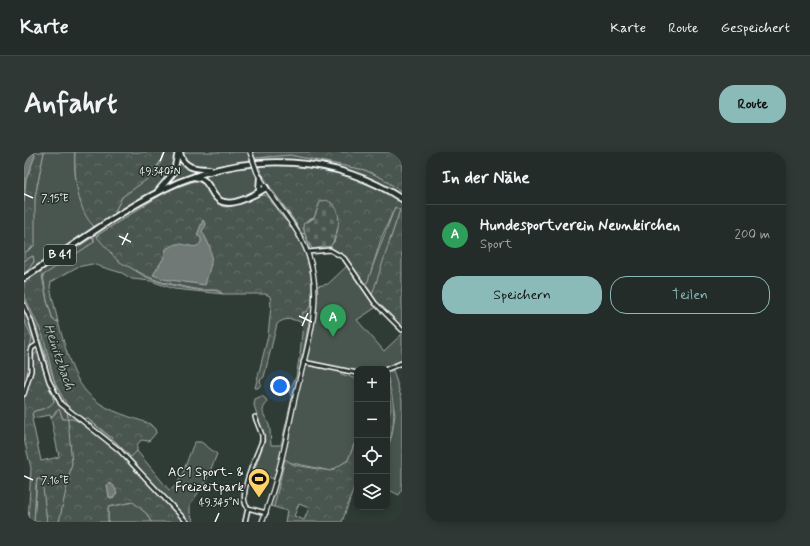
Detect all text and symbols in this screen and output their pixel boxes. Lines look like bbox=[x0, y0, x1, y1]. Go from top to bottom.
text: Karte bbox=[20, 15, 69, 40]
text: Karte bbox=[610, 19, 646, 37]
text: Route bbox=[668, 19, 699, 37]
text: Gespeichert bbox=[721, 19, 790, 37]
button: Route bbox=[719, 85, 786, 123]
text: Anfahrt bbox=[24, 86, 117, 123]
text: 49.340°N bbox=[140, 165, 181, 179]
text: In der Nähe bbox=[442, 167, 530, 189]
text: 7.15°E bbox=[41, 192, 69, 206]
text: Hundesportverein Neunkirchen bbox=[480, 216, 680, 236]
text: A bbox=[451, 226, 459, 243]
text: 200 m bbox=[735, 226, 770, 243]
text: Sport bbox=[480, 236, 512, 253]
road number: B 41 bbox=[44, 245, 76, 265]
button: Speichern bbox=[442, 276, 602, 314]
button: Teilen bbox=[610, 276, 770, 314]
pin: A bbox=[320, 304, 346, 337]
water label: Heinitzbach bbox=[39, 322, 79, 393]
map controls bbox=[354, 366, 390, 510]
button: + bbox=[354, 366, 390, 402]
your location bbox=[270, 376, 290, 396]
button: − bbox=[354, 402, 390, 438]
button: locate bbox=[354, 438, 390, 474]
place label: AC1 Sport- & Freizeitpark bbox=[168, 464, 244, 496]
sports icon: AC1 Sport- & Freizeitpark bbox=[246, 466, 272, 499]
text: 7.16°E bbox=[41, 474, 69, 488]
button: layers bbox=[354, 474, 390, 510]
text: 49.345°N bbox=[199, 496, 239, 510]

